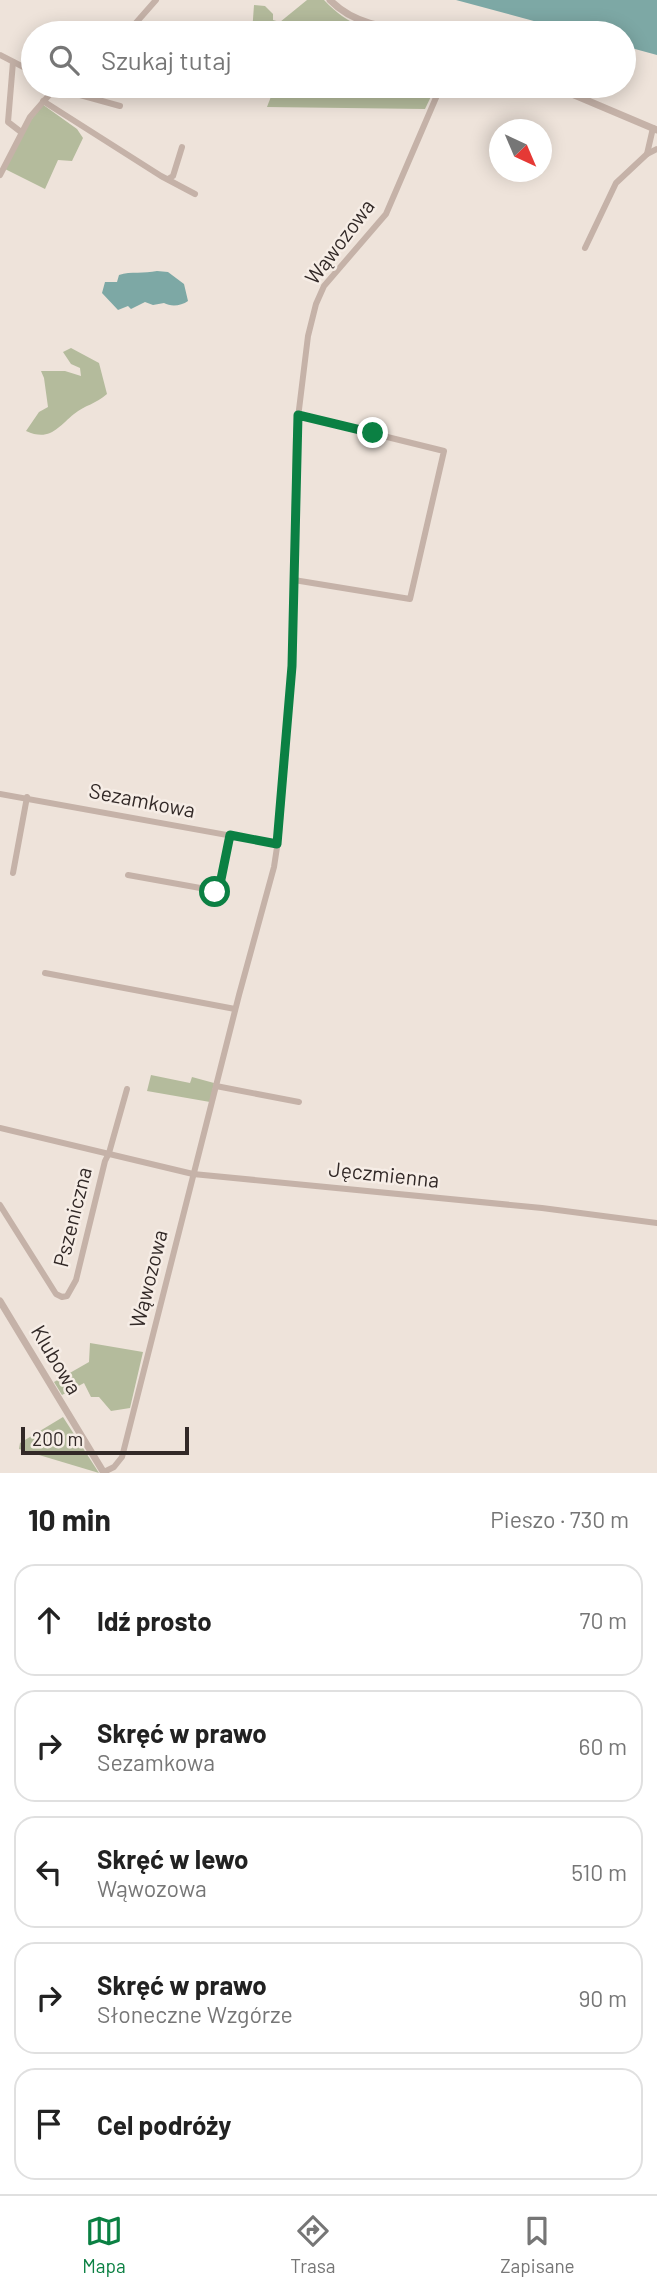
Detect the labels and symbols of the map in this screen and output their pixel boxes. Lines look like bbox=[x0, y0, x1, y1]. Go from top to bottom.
north arrow bbox=[489, 119, 552, 182]
street label: Wąwozowa bbox=[299, 194, 379, 289]
route end bbox=[357, 417, 388, 448]
street label: Sezamkowa bbox=[87, 777, 198, 822]
route start bbox=[199, 876, 230, 907]
street label: Jęczmienna bbox=[328, 1155, 441, 1192]
street label: Pszeniczna bbox=[47, 1164, 96, 1269]
street label: Wąwozowa bbox=[123, 1227, 172, 1330]
street label: Klubowa bbox=[27, 1320, 88, 1399]
scale bar bbox=[21, 1424, 189, 1456]

